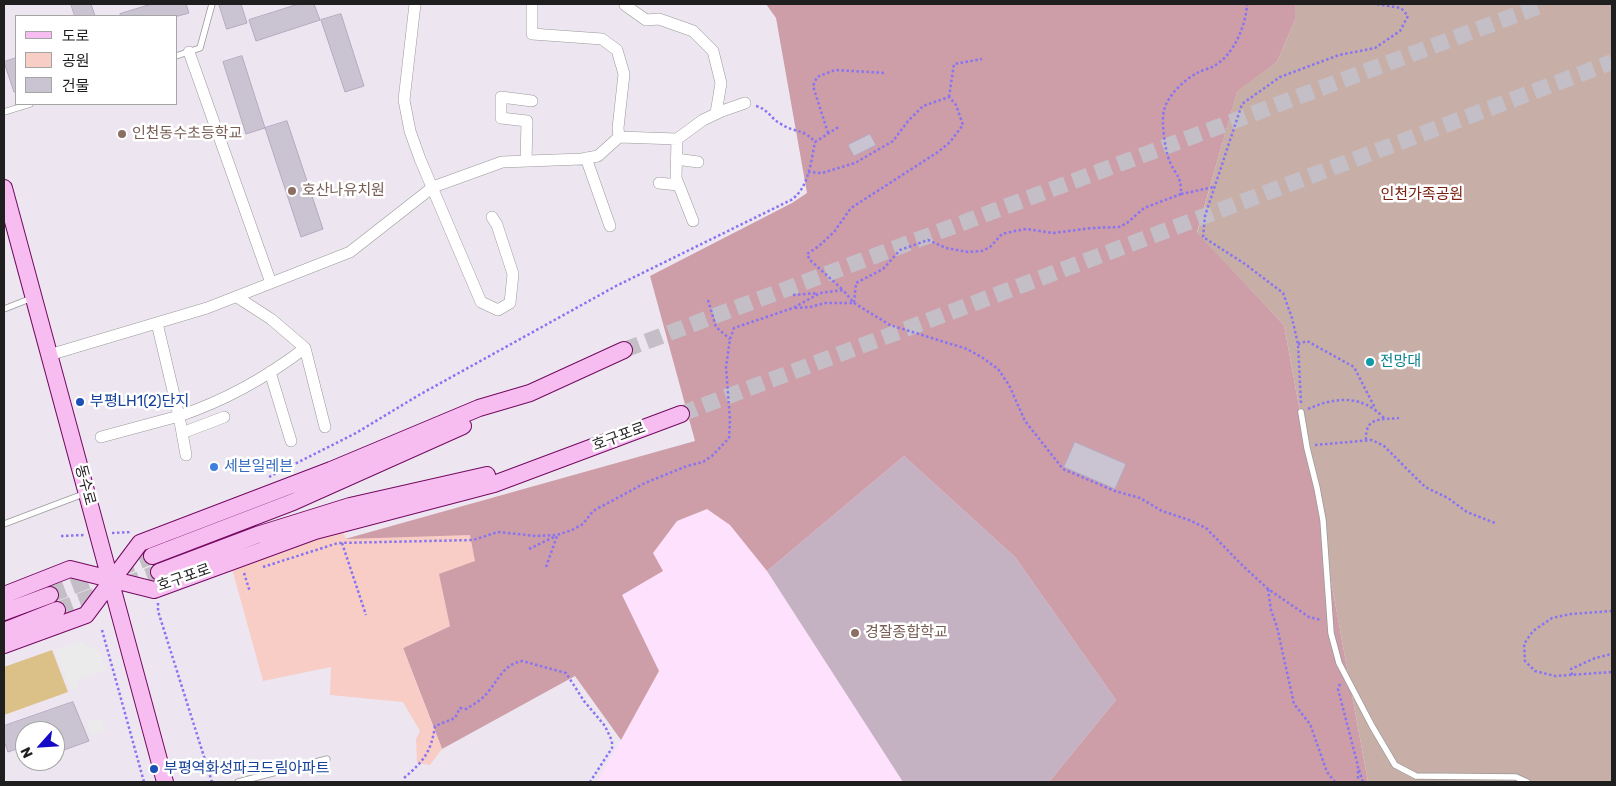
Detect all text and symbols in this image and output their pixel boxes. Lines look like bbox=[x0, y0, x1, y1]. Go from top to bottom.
legend bbox=[15, 15, 178, 105]
text: 도로 bbox=[62, 27, 90, 45]
text: 공원 bbox=[62, 52, 90, 70]
text: 건물 bbox=[62, 77, 90, 95]
place label: 인천동수초등학교 bbox=[132, 125, 242, 143]
marker: 인천동수초등학교 bbox=[116, 128, 128, 140]
place label: 호산나유치원 bbox=[302, 182, 385, 200]
marker: 호산나유치원 bbox=[286, 185, 298, 197]
park label: 인천가족공원 bbox=[1381, 186, 1463, 204]
place label: 전망대 bbox=[1380, 353, 1421, 371]
marker: 전망대 bbox=[1364, 356, 1376, 368]
place label: 부평LH1(2)단지 bbox=[90, 393, 189, 411]
marker: 부평LH1(2)단지 bbox=[74, 396, 86, 408]
street label: 호구포로 bbox=[590, 419, 648, 455]
place label: 세븐일레븐 bbox=[224, 458, 293, 476]
marker: 세븐일레븐 bbox=[208, 461, 220, 473]
street label: 동수로 bbox=[71, 463, 99, 507]
street label: 호구포로 bbox=[155, 561, 213, 595]
place label: 경잘종합학교 bbox=[865, 624, 948, 642]
marker: 경잘종합학교 bbox=[849, 627, 861, 639]
north arrow bbox=[15, 721, 65, 771]
text: N bbox=[17, 744, 37, 761]
place label: 부평역화성파크드림아파트 bbox=[164, 760, 330, 778]
marker: 부평역화성파크드림아파트 bbox=[148, 763, 160, 775]

